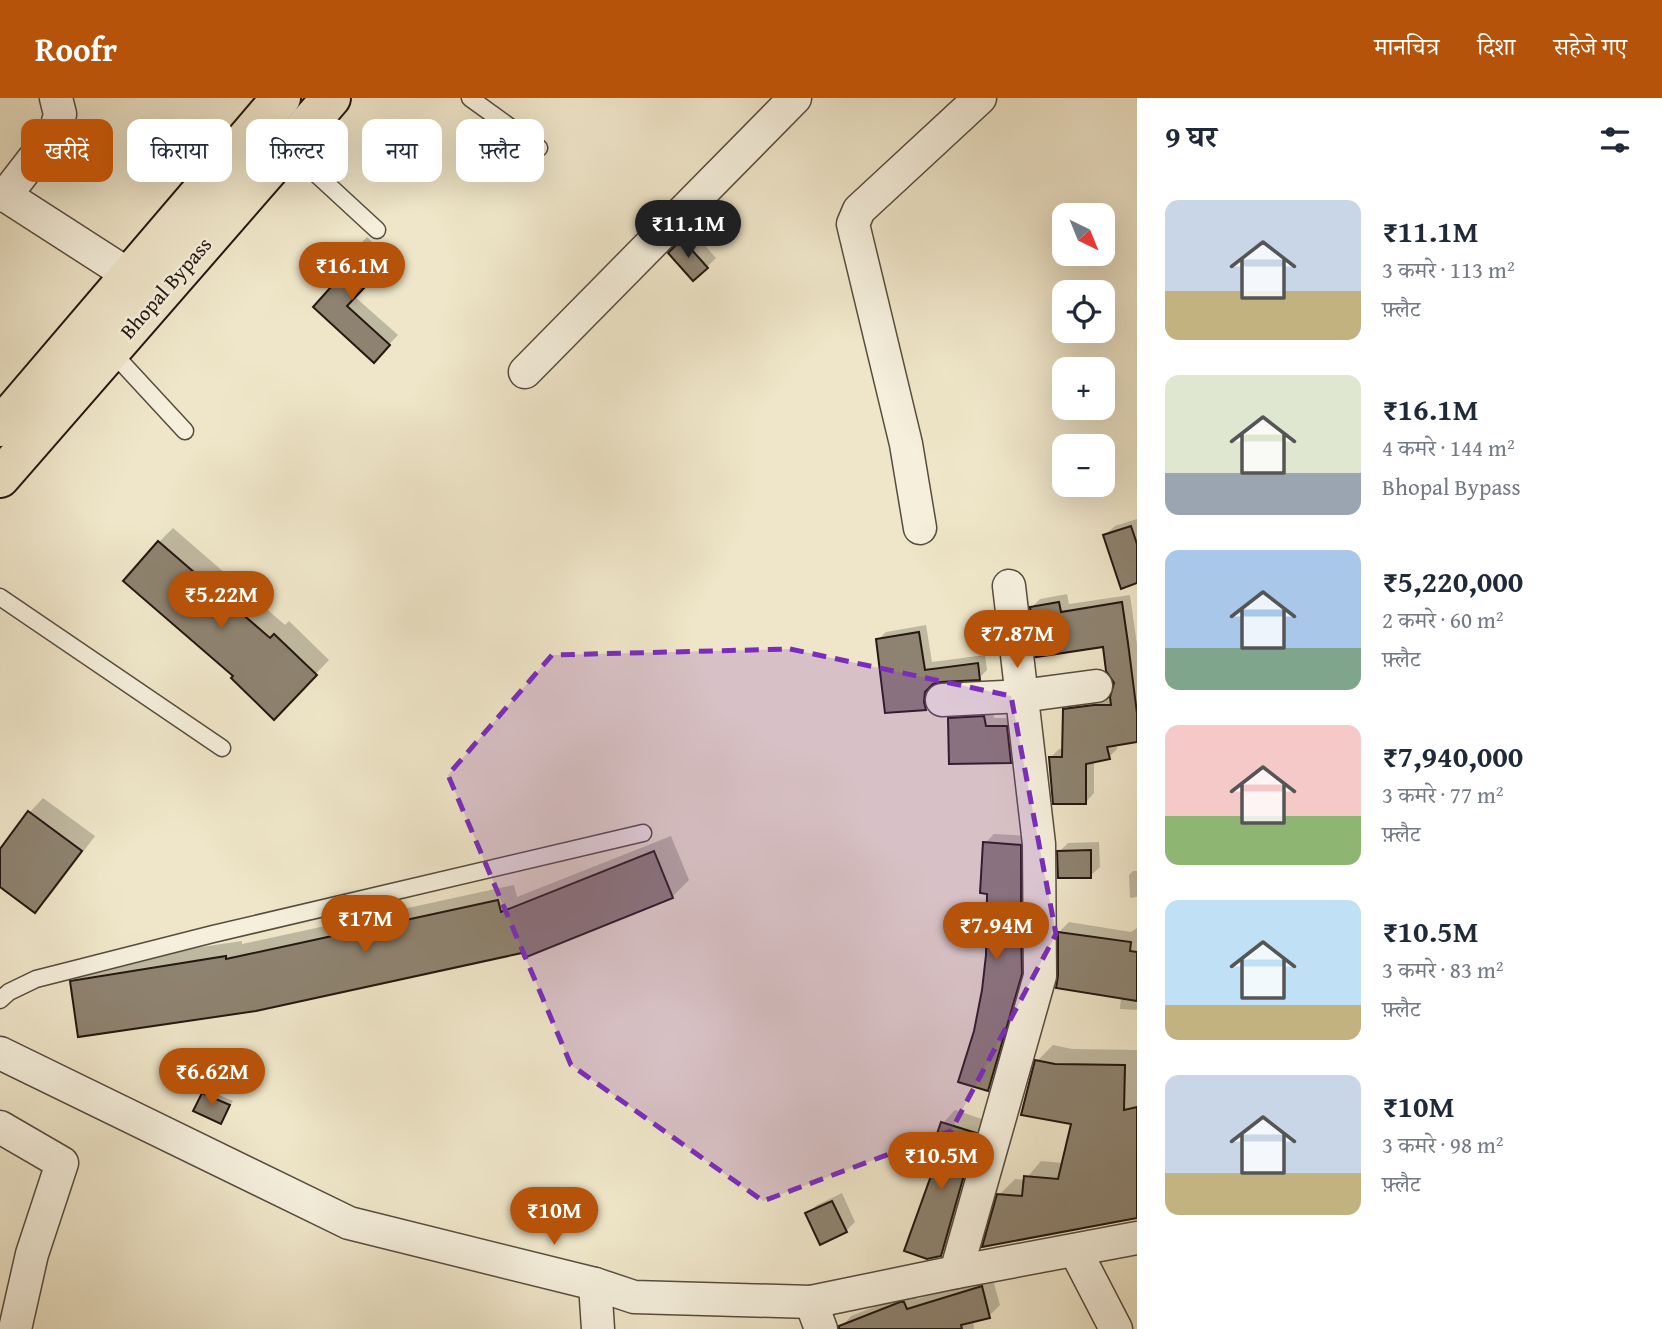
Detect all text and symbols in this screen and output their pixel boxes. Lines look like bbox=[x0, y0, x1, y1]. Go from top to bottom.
text: Roofr bbox=[35, 25, 117, 73]
text: मानचित्र bbox=[1374, 29, 1439, 64]
text: दिशा bbox=[1477, 29, 1515, 64]
text: सहेजे गए bbox=[1553, 29, 1627, 64]
text: 9 घर bbox=[1165, 114, 1217, 158]
chip: खरीदें bbox=[21, 119, 113, 182]
chip: किराया bbox=[127, 119, 232, 182]
chip: फ़िल्टर bbox=[246, 119, 348, 182]
chip: नया bbox=[362, 119, 442, 182]
chip: फ़्लैट bbox=[456, 119, 544, 182]
icon: filters bbox=[1596, 121, 1634, 159]
pin: ₹11.1M bbox=[631, 200, 745, 260]
north arrow bbox=[1052, 203, 1115, 266]
map controls bbox=[1052, 203, 1115, 497]
text: ₹11.1M bbox=[651, 206, 725, 239]
text: ₹11.1M bbox=[1382, 209, 1478, 253]
icon: home bbox=[1221, 228, 1305, 312]
street label: Bhopal Bypass bbox=[112, 230, 219, 346]
pin: ₹16.1M bbox=[295, 242, 409, 302]
text: ₹16.1M bbox=[315, 248, 389, 281]
text: 3 कमरे · 113 m² bbox=[1382, 253, 1515, 286]
button: locate bbox=[1052, 280, 1115, 343]
text: फ़्लैट bbox=[1382, 292, 1420, 325]
button: + bbox=[1052, 357, 1115, 420]
text: ₹16.1M bbox=[1382, 387, 1478, 431]
icon: home bbox=[1221, 403, 1305, 487]
text: 4 कमरे · 144 m² bbox=[1382, 431, 1515, 464]
button: − bbox=[1052, 434, 1115, 497]
text: Bhopal Bypass bbox=[1382, 470, 1521, 503]
text: ₹5,220,000 bbox=[1382, 559, 1523, 603]
pin: ₹5.22M bbox=[164, 572, 278, 631]
text: ₹5.22M bbox=[184, 577, 258, 610]
icon: home bbox=[1221, 578, 1305, 662]
text: 2 कमरे · 60 m² bbox=[1382, 603, 1504, 636]
pin: ₹7.87M bbox=[960, 610, 1074, 670]
text: ₹7.87M bbox=[980, 616, 1054, 649]
text: फ़्लैट bbox=[1382, 642, 1420, 675]
text: ₹7,940,000 bbox=[1382, 734, 1523, 778]
icon: home bbox=[1221, 753, 1305, 837]
text: 3 कमरे · 77 m² bbox=[1382, 778, 1504, 811]
text: फ़्लैट bbox=[1382, 817, 1420, 850]
pin: ₹17M bbox=[324, 896, 406, 955]
text: ₹17M bbox=[337, 901, 393, 934]
pin: ₹7.94M bbox=[939, 902, 1053, 962]
text: ₹7.94M bbox=[959, 908, 1033, 941]
text: ₹10.5M bbox=[1382, 909, 1478, 953]
icon: home bbox=[1221, 928, 1305, 1012]
text: 3 कमरे · 83 m² bbox=[1382, 953, 1504, 986]
text: फ़्लैट bbox=[1382, 992, 1420, 1025]
pin: ₹6.62M bbox=[155, 1048, 269, 1108]
text: ₹6.62M bbox=[175, 1054, 249, 1087]
text: ₹10M bbox=[1382, 1084, 1454, 1128]
icon: home bbox=[1221, 1103, 1305, 1187]
text: 3 कमरे · 98 m² bbox=[1382, 1128, 1504, 1161]
pin: ₹10.5M bbox=[884, 1132, 998, 1192]
text: ₹10.5M bbox=[904, 1138, 978, 1171]
text: फ़्लैट bbox=[1382, 1167, 1420, 1200]
pin: ₹10M bbox=[513, 1188, 595, 1247]
text: ₹10M bbox=[526, 1193, 582, 1226]

